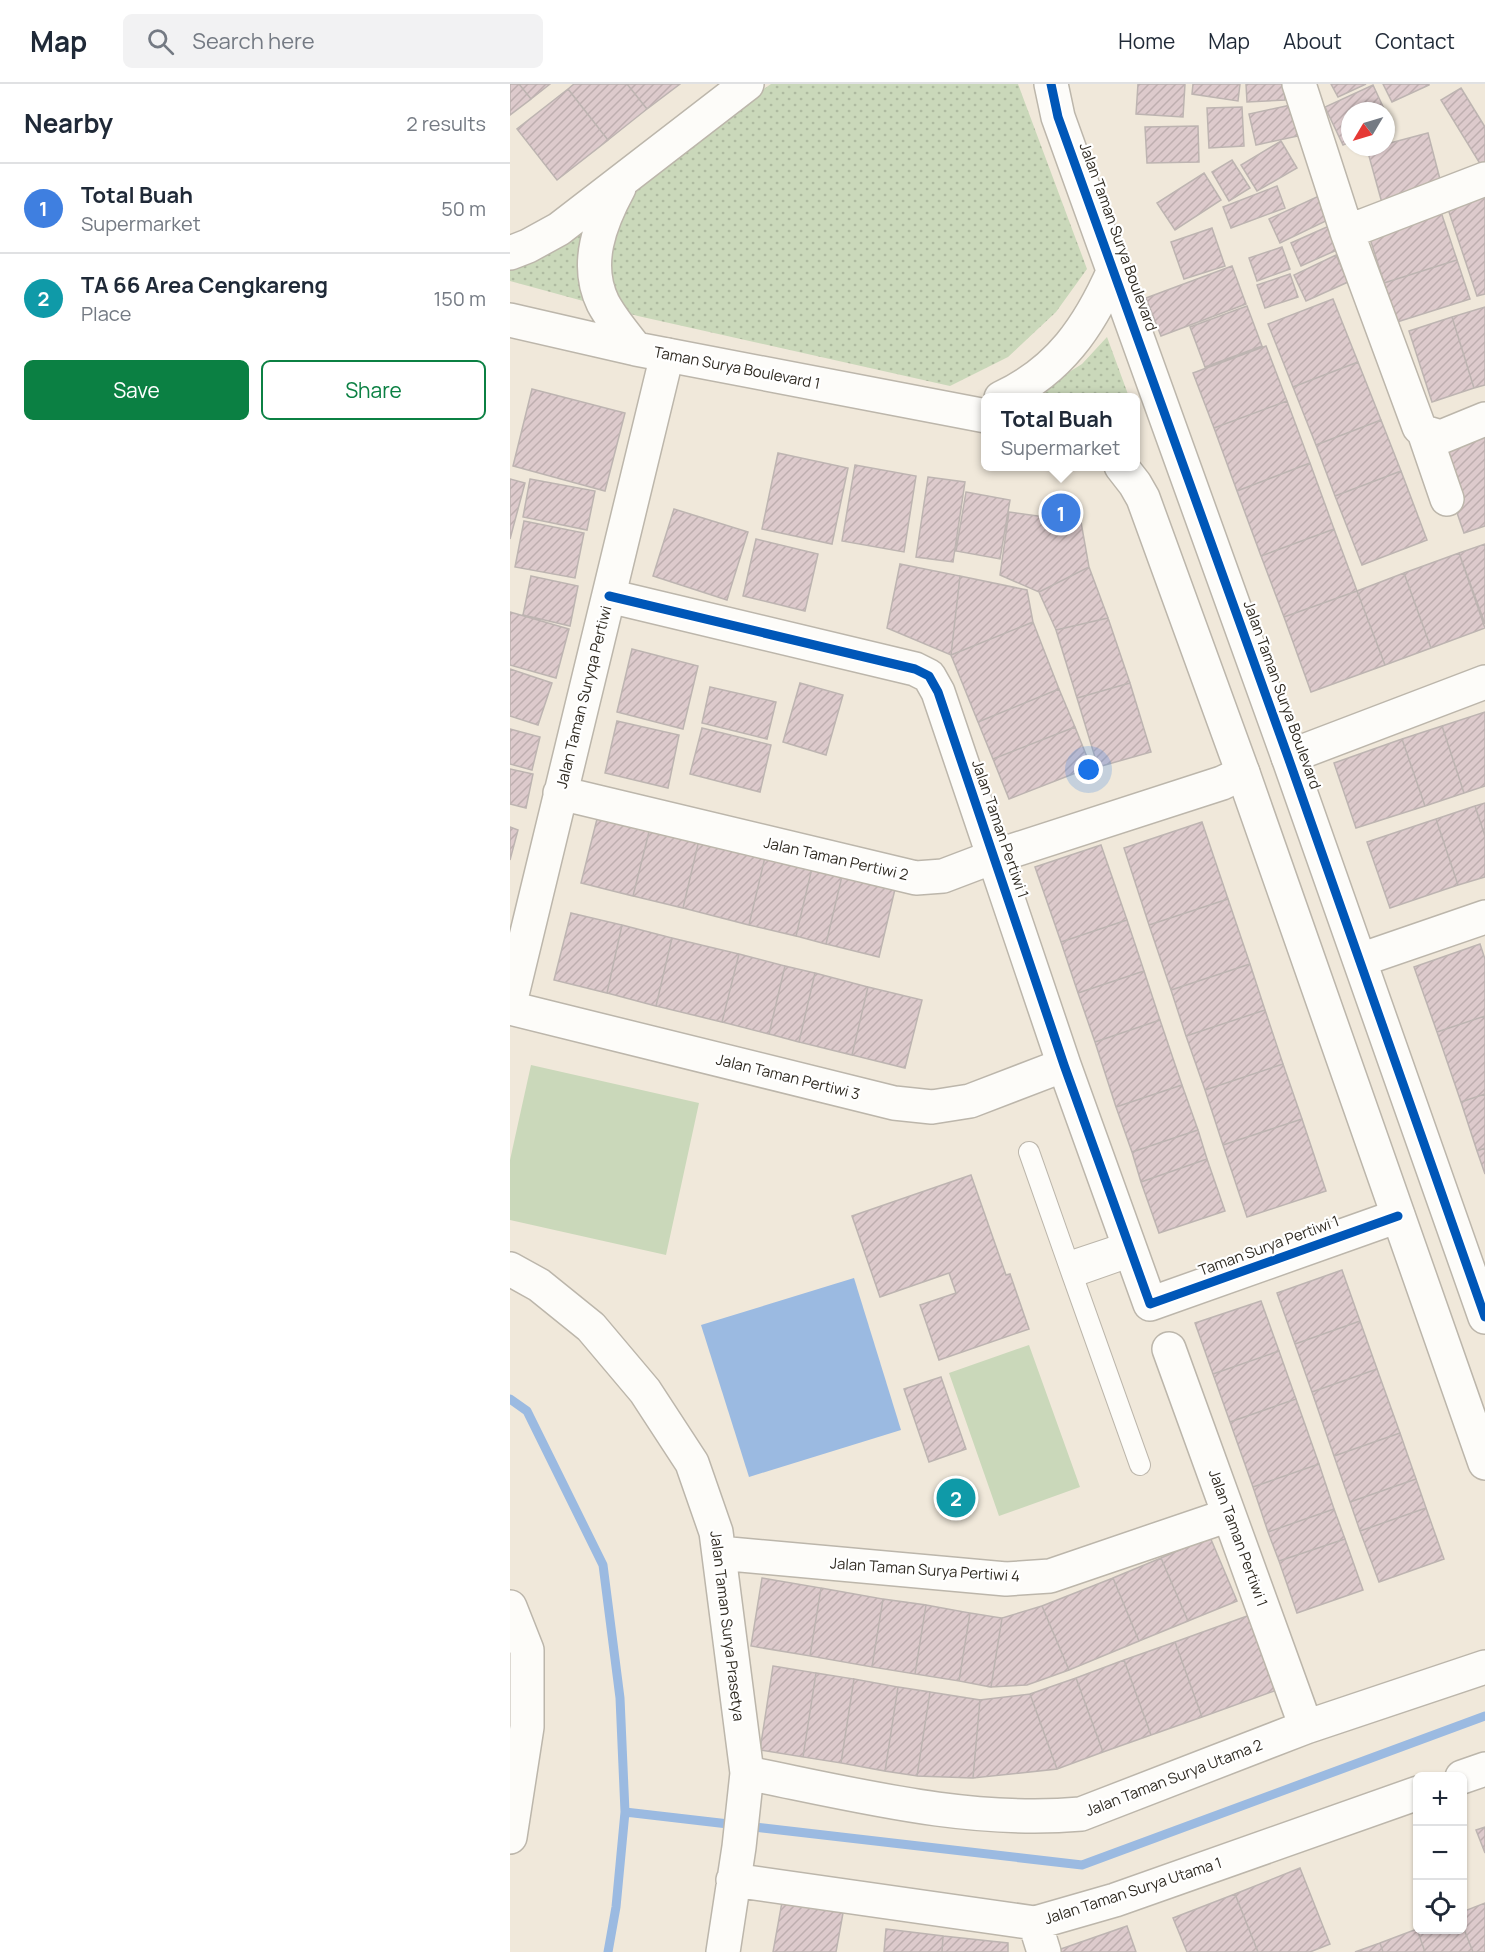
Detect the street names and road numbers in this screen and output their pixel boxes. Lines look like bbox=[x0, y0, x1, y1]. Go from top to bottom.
street label: Jalan Taman Surya Boulevard bbox=[1075, 140, 1162, 334]
street label: Taman Surya Boulevard 1 bbox=[652, 341, 822, 394]
street label: Jalan Taman Surya Boulevard bbox=[1239, 598, 1326, 792]
street label: Jalan Taman Suryqa Pertiwi bbox=[551, 603, 616, 790]
street label: Jalan Taman Pertiwi 1 bbox=[967, 757, 1034, 901]
street label: Jalan Taman Pertiwi 2 bbox=[762, 832, 910, 885]
street label: Jalan Taman Pertiwi 3 bbox=[714, 1049, 862, 1105]
street label: Taman Surya Pertiwi 1 bbox=[1196, 1210, 1342, 1281]
street label: Jalan Taman Pertiwi 1 bbox=[1204, 1466, 1273, 1609]
street label: Jalan Taman Surya Prasetya bbox=[705, 1530, 750, 1722]
street label: Jalan Taman Surya Pertiwi 4 bbox=[829, 1552, 1021, 1587]
street label: Jalan Taman Surya Utama 2 bbox=[1082, 1734, 1265, 1821]
street label: Jalan Taman Surya Utama 1 bbox=[1041, 1852, 1224, 1929]

